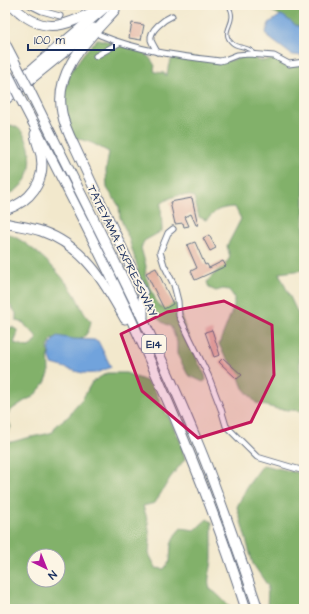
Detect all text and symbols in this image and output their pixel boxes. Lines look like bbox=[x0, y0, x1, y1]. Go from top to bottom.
scale bar bbox=[28, 26, 114, 52]
text: 100 m bbox=[34, 32, 65, 49]
street label: TATEYAMA EXPRESSWAY bbox=[83, 182, 162, 320]
road number: E14 bbox=[142, 335, 166, 353]
north arrow bbox=[26, 548, 66, 588]
text: N bbox=[45, 567, 60, 583]

